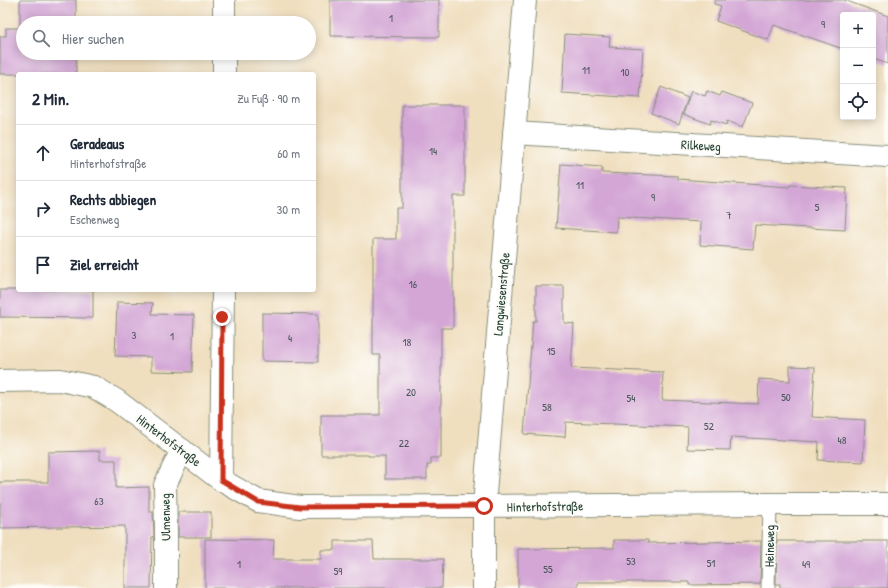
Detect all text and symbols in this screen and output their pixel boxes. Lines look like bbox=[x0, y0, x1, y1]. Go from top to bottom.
house number: 1 bbox=[389, 11, 393, 25]
map controls bbox=[840, 12, 876, 120]
button: + bbox=[840, 12, 876, 48]
search box bbox=[16, 16, 316, 60]
house number: 9 bbox=[821, 17, 825, 31]
icon: search bbox=[30, 27, 52, 49]
text: Hier suchen bbox=[62, 28, 124, 49]
button: − bbox=[840, 48, 876, 84]
house number: 11 bbox=[582, 63, 590, 77]
house number: 10 bbox=[621, 65, 630, 79]
button: locate bbox=[840, 84, 876, 120]
text: 2 Min. bbox=[32, 87, 69, 110]
text: Zu Fuß · 90 m bbox=[237, 89, 300, 107]
text: Geradeaus bbox=[70, 133, 124, 154]
street label: Rilkeweg bbox=[681, 135, 722, 155]
icon: ahead bbox=[32, 142, 54, 164]
text: 60 m bbox=[277, 144, 300, 162]
house number: 14 bbox=[429, 144, 437, 158]
text: Hinterhofstraße bbox=[70, 154, 147, 172]
house number: 11 bbox=[576, 178, 584, 192]
text: Rechts abbiegen bbox=[70, 189, 156, 210]
house number: 9 bbox=[651, 190, 655, 204]
icon: right bbox=[32, 198, 54, 220]
text: 30 m bbox=[277, 200, 300, 218]
house number: 5 bbox=[815, 200, 820, 214]
house number: 7 bbox=[726, 208, 732, 222]
text: Eschenweg bbox=[70, 210, 119, 228]
street label: Langwiesenstraße bbox=[488, 252, 514, 336]
icon: arrive bbox=[32, 254, 54, 276]
text: Ziel erreicht bbox=[70, 254, 139, 275]
house number: 16 bbox=[409, 277, 418, 291]
route end bbox=[213, 308, 231, 326]
house number: 3 bbox=[132, 328, 137, 342]
house number: 1 bbox=[170, 329, 174, 343]
house number: 4 bbox=[288, 331, 292, 345]
house number: 18 bbox=[403, 335, 412, 349]
house number: 15 bbox=[547, 344, 556, 358]
house number: 20 bbox=[406, 385, 416, 399]
house number: 50 bbox=[781, 390, 791, 404]
house number: 54 bbox=[627, 391, 635, 405]
house number: 58 bbox=[542, 400, 552, 414]
street label: Hinterhofstraße bbox=[133, 410, 205, 470]
house number: 52 bbox=[704, 419, 714, 433]
house number: 48 bbox=[838, 433, 847, 447]
house number: 22 bbox=[399, 436, 409, 450]
street label: Ulmenweg bbox=[156, 493, 174, 541]
house number: 63 bbox=[94, 494, 104, 508]
street label: Hinterhofstraße bbox=[507, 496, 583, 516]
route start bbox=[475, 497, 493, 515]
street label: Heineweg bbox=[760, 525, 778, 567]
house number: 53 bbox=[626, 554, 636, 568]
house number: 51 bbox=[707, 556, 715, 570]
house number: 1 bbox=[237, 557, 241, 571]
house number: 49 bbox=[802, 557, 810, 571]
house number: 55 bbox=[543, 562, 553, 576]
house number: 59 bbox=[334, 564, 342, 578]

